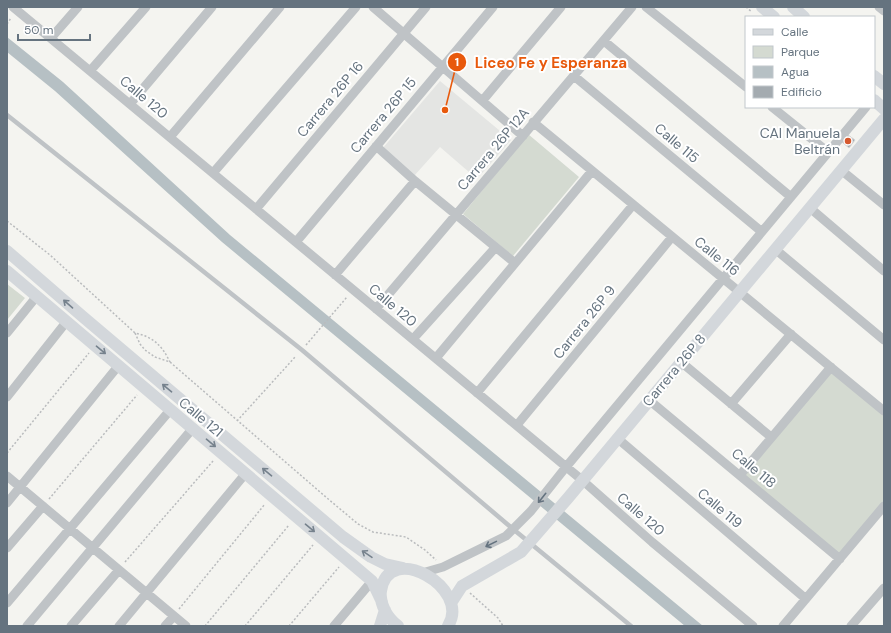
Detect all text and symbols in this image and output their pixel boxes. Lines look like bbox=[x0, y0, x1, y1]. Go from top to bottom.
scale bar bbox=[18, 16, 90, 42]
legend bbox=[745, 16, 875, 108]
text: 50 m bbox=[24, 22, 53, 38]
text: Calle bbox=[781, 24, 808, 40]
text: Parque bbox=[781, 44, 820, 60]
callout: Liceo Fe y Esperanza bbox=[447, 49, 635, 76]
text: Liceo Fe y Esperanza bbox=[475, 53, 627, 73]
text: 1 bbox=[455, 54, 459, 70]
street label: Carrera 26P 16 bbox=[293, 57, 367, 141]
text: Agua bbox=[781, 64, 809, 80]
street label: Calle 120 bbox=[116, 72, 172, 122]
street label: Carrera 26P 15 bbox=[346, 73, 420, 157]
text: Edificio bbox=[781, 84, 822, 100]
street label: Carrera 26P 12A bbox=[453, 104, 533, 194]
street label: Calle 115 bbox=[651, 119, 703, 167]
place label: CAI Manuela Beltrán bbox=[760, 124, 840, 158]
marker: CAI Manuela Beltrán bbox=[843, 136, 853, 146]
street label: Calle 116 bbox=[691, 232, 743, 280]
street label: Calle 120 bbox=[365, 280, 421, 330]
street label: Carrera 26P 9 bbox=[549, 281, 619, 363]
one-way arrow bbox=[63, 300, 74, 309]
street label: Carrera 26P 8 bbox=[638, 330, 710, 410]
one-way arrow bbox=[96, 345, 106, 354]
one-way arrow bbox=[162, 384, 173, 393]
street label: Calle 121 bbox=[175, 393, 227, 441]
one-way arrow bbox=[206, 439, 216, 448]
street label: Calle 118 bbox=[728, 444, 780, 492]
one-way arrow bbox=[261, 468, 272, 477]
street label: Calle 119 bbox=[694, 484, 746, 532]
street label: Calle 120 bbox=[613, 488, 669, 540]
one-way arrow bbox=[537, 492, 546, 503]
one-way arrow bbox=[305, 523, 315, 532]
one-way arrow bbox=[485, 541, 497, 548]
one-way arrow bbox=[362, 550, 373, 558]

